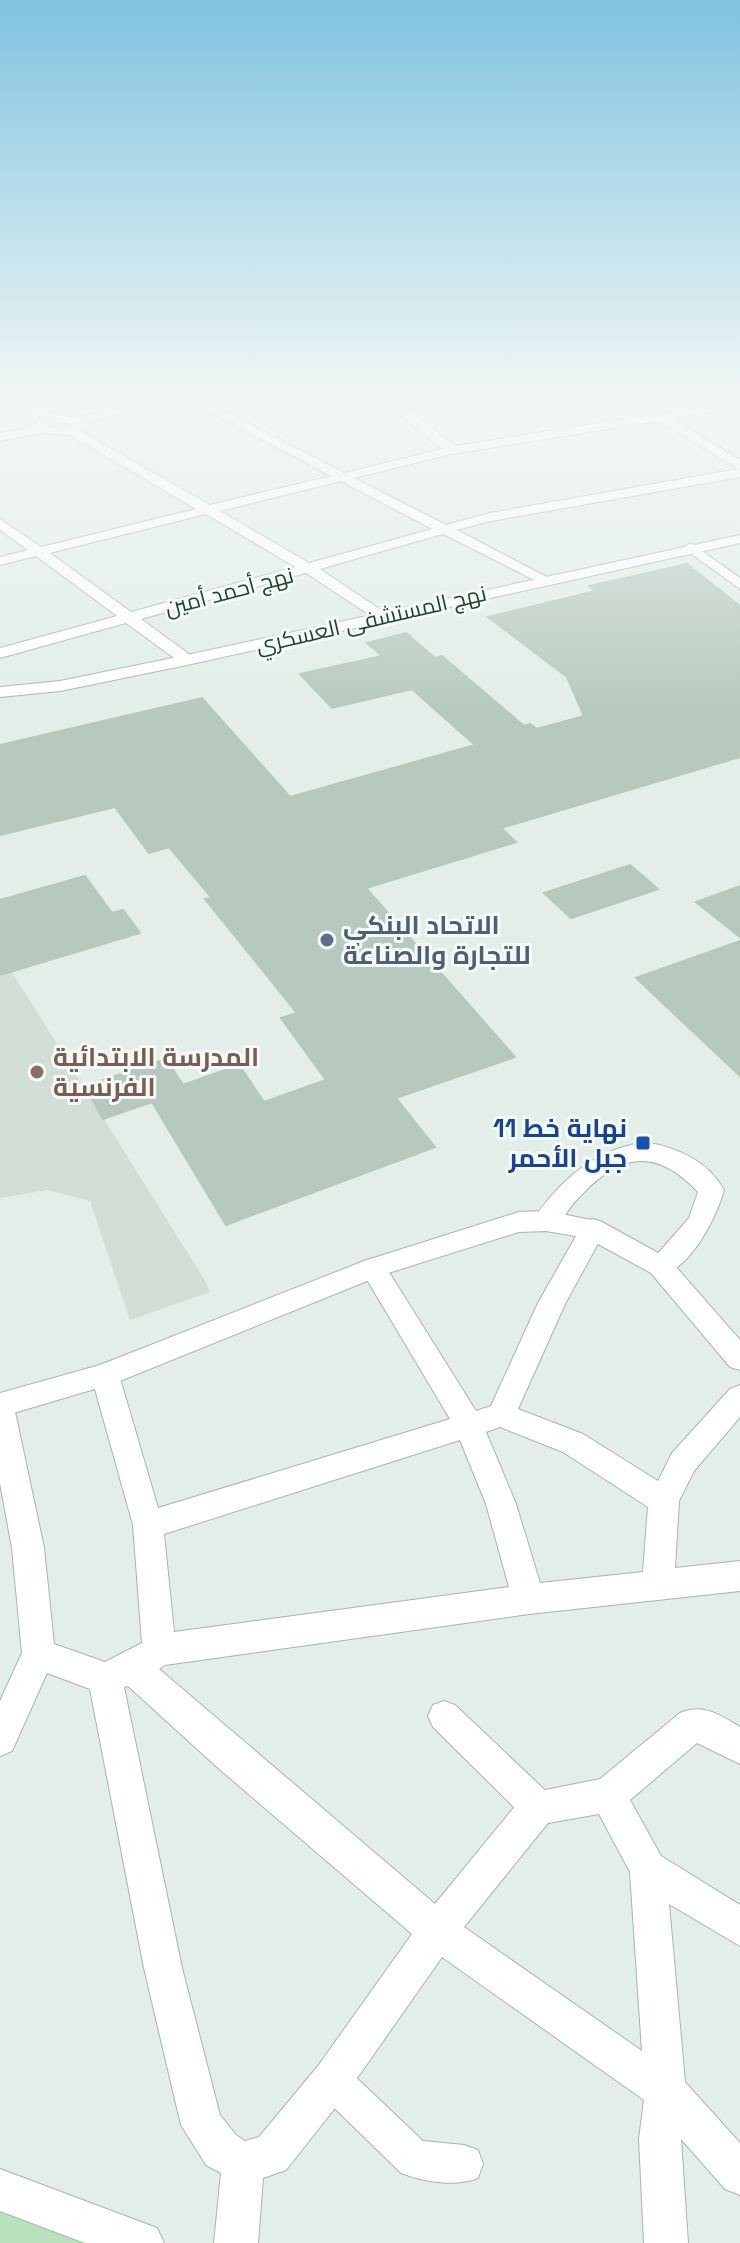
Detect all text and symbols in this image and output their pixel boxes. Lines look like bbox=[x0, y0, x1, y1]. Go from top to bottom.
street label: نهج أحمد أمين bbox=[162, 560, 297, 623]
street label: نهج المستشفى العسكري bbox=[253, 579, 490, 662]
place label: الاتحاد البنكي للتجارة والصناعة bbox=[343, 908, 531, 972]
marker: الاتحاد البنكي للتجارة والصناعة bbox=[318, 931, 336, 949]
place label: المدرسة الابتدائية الفرنسية bbox=[53, 1040, 259, 1104]
marker: المدرسة الابتدائية الفرنسية bbox=[28, 1063, 46, 1081]
place label: نهاية خط 11 جبل الأحمر bbox=[493, 1111, 627, 1175]
marker: نهاية خط 11 جبل الأحمر bbox=[634, 1134, 652, 1152]

